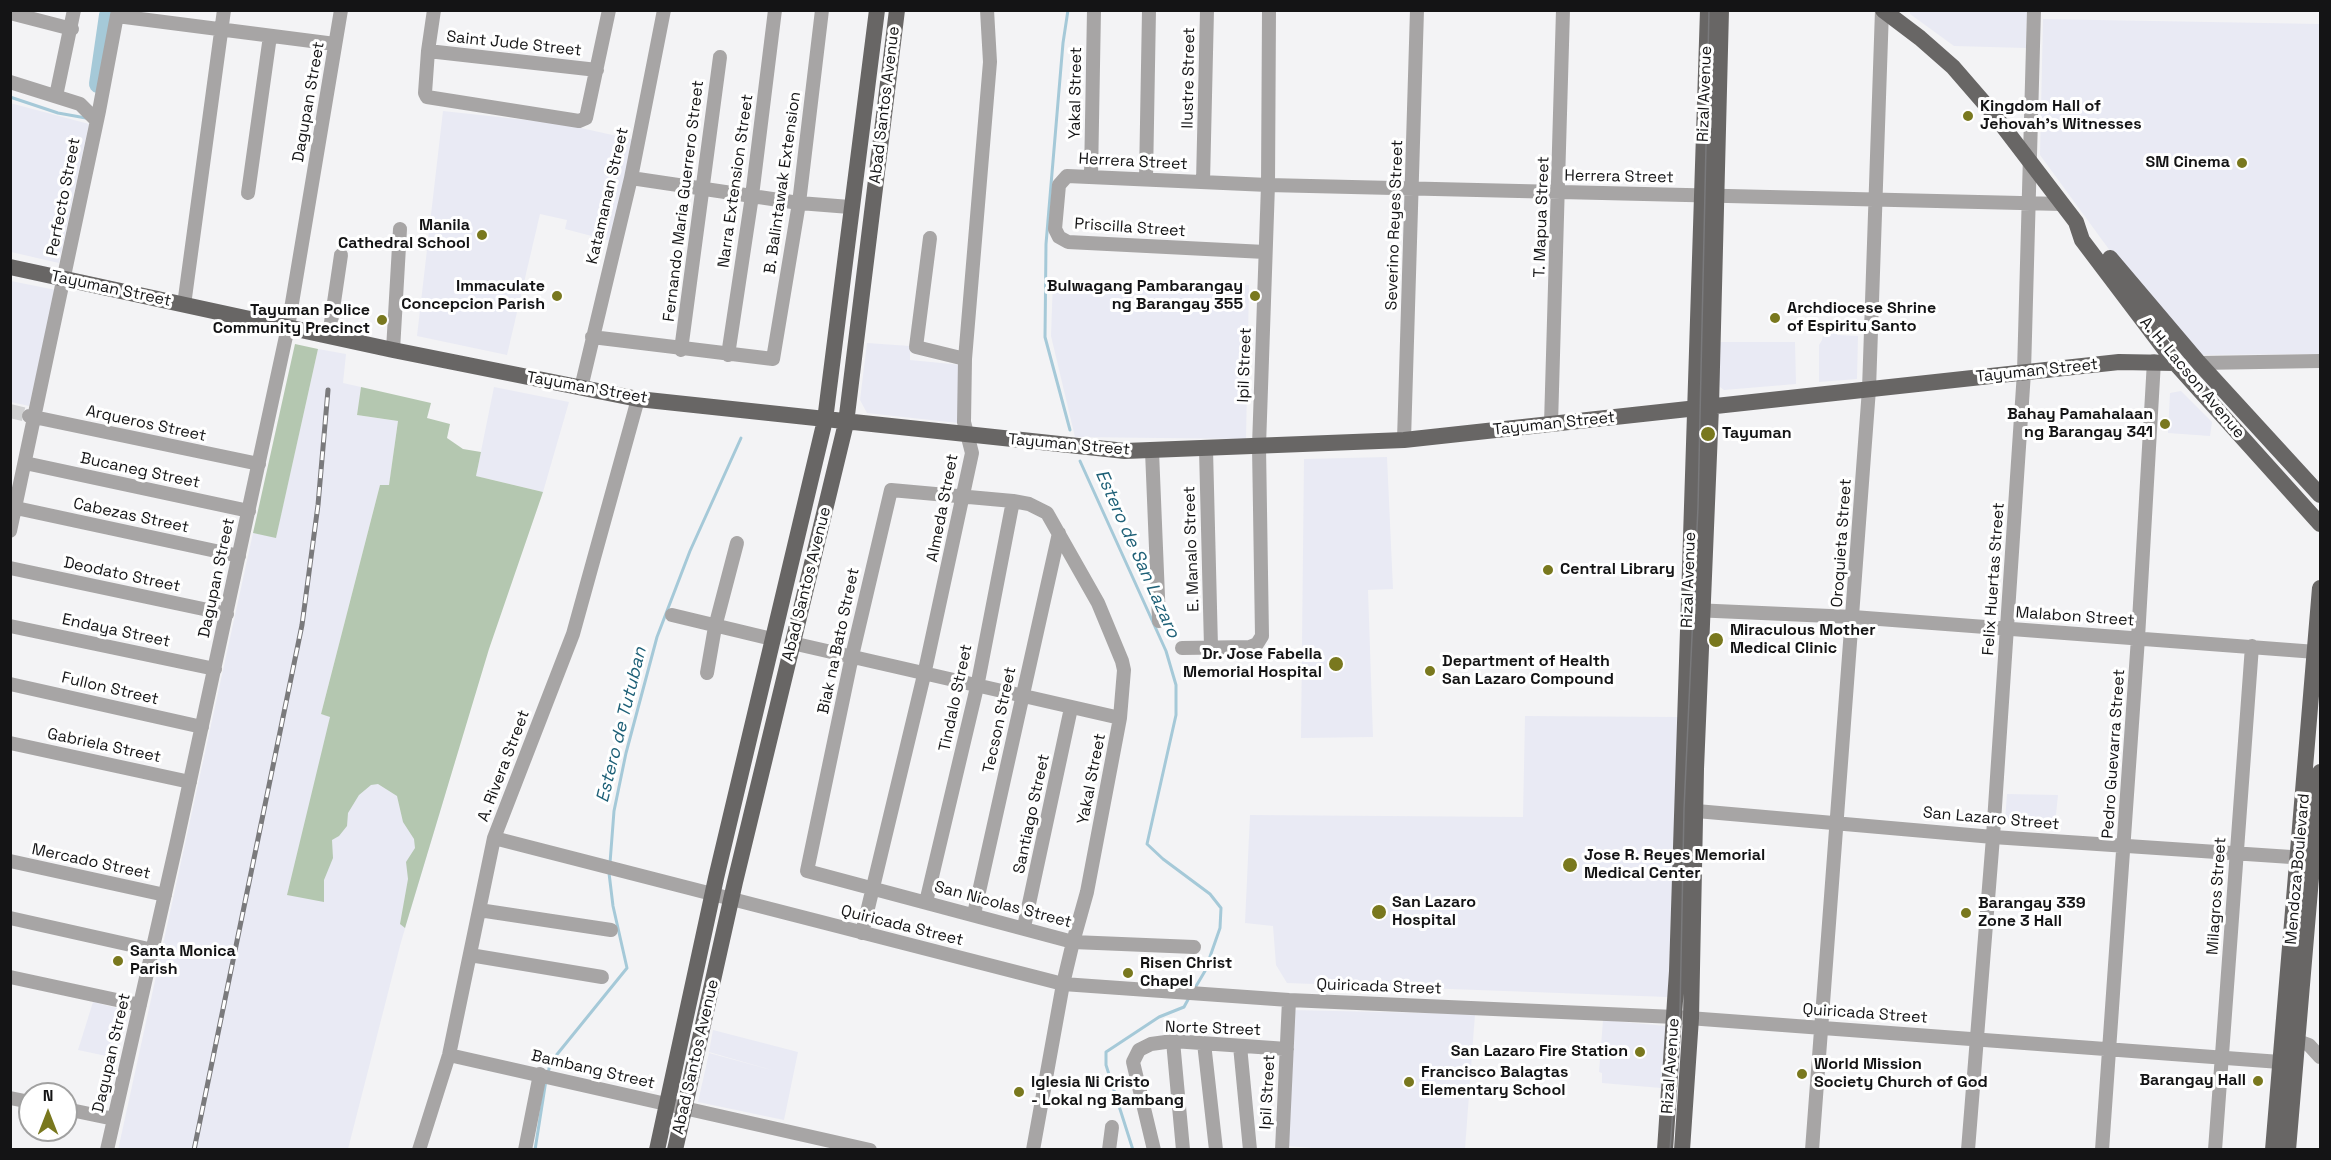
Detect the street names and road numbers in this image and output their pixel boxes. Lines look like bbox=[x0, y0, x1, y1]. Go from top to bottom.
street label: Abad Santos Avenue bbox=[866, 25, 904, 185]
street label: Saint Jude Street bbox=[446, 27, 582, 61]
street label: Ilustre Street bbox=[1179, 27, 1199, 129]
street label: Dagupan Street bbox=[289, 40, 329, 164]
street label: Rizal Avenue bbox=[1694, 46, 1716, 142]
street label: Yakal Street bbox=[1066, 47, 1086, 139]
street label: Fernando Maria Guerrero Street bbox=[660, 79, 708, 323]
street label: B. Balintawak Extension bbox=[761, 91, 805, 275]
street label: Narra Extension Street bbox=[714, 93, 758, 269]
street label: Katamanan Street bbox=[583, 126, 633, 266]
street label: Perfecto Street bbox=[43, 136, 85, 258]
street label: Severino Reyes Street bbox=[1382, 139, 1408, 311]
street label: Herrera Street bbox=[1078, 150, 1188, 174]
street label: T. Mapua Street bbox=[1530, 156, 1554, 278]
street label: Herrera Street bbox=[1564, 166, 1674, 188]
street label: Priscilla Street bbox=[1074, 215, 1186, 241]
street label: Tayuman Street bbox=[49, 267, 173, 311]
street label: A. H. Lacson Avenue bbox=[2135, 313, 2249, 443]
street label: Ipil Street bbox=[1234, 327, 1256, 403]
street label: Tayuman Street bbox=[1975, 355, 2099, 387]
street label: Tayuman Street bbox=[525, 368, 649, 408]
street label: Arqueros Street bbox=[84, 402, 208, 446]
street label: Tayuman Street bbox=[1492, 408, 1616, 440]
street label: Tayuman Street bbox=[1007, 430, 1131, 460]
street label: Bucaneg Street bbox=[78, 449, 202, 493]
street label: Almeda Street bbox=[923, 452, 963, 564]
street label: Oroquieta Street bbox=[1828, 478, 1856, 608]
street label: E. Manalo Street bbox=[1180, 486, 1204, 612]
street label: Cabezas Street bbox=[71, 494, 191, 538]
street label: Felix Huertas Street bbox=[1979, 502, 2009, 656]
street label: Abad Santos Avenue bbox=[779, 505, 835, 663]
street label: Dagupan Street bbox=[195, 516, 239, 640]
street label: Rizal Avenue bbox=[1678, 532, 1700, 628]
street label: Deodato Street bbox=[62, 553, 182, 597]
street label: Biak na Bato Street bbox=[814, 566, 864, 716]
street label: Malabon Street bbox=[2015, 603, 2135, 631]
street label: Endaya Street bbox=[60, 610, 172, 652]
street label: Tindalo Street bbox=[935, 643, 977, 753]
street label: Tecson Street bbox=[979, 665, 1021, 775]
street label: Fullon Street bbox=[60, 669, 160, 709]
street label: Pedro Guevarra Street bbox=[2098, 669, 2130, 839]
street label: A. Rivera Street bbox=[474, 707, 534, 825]
street label: Gabriela Street bbox=[45, 725, 163, 767]
street label: Yakal Street bbox=[1074, 732, 1110, 826]
street label: Santiago Street bbox=[1010, 752, 1054, 876]
street label: Mendoza Boulevard bbox=[2282, 793, 2314, 945]
street label: San Lazaro Street bbox=[1922, 803, 2060, 835]
street label: Milagros Street bbox=[2203, 836, 2231, 956]
street label: Mercado Street bbox=[30, 840, 152, 884]
street label: San Nicolas Street bbox=[932, 877, 1074, 933]
street label: Quiricada Street bbox=[839, 902, 965, 950]
street label: Quiricada Street bbox=[1316, 975, 1442, 999]
street label: Abad Santos Avenue bbox=[669, 978, 723, 1136]
street label: Dagupan Street bbox=[89, 991, 135, 1115]
street label: Quiricada Street bbox=[1802, 1000, 1928, 1028]
street label: Rizal Avenue bbox=[1658, 1017, 1684, 1115]
street label: Norte Street bbox=[1165, 1018, 1261, 1040]
street label: Bambang Street bbox=[529, 1046, 657, 1094]
street label: Ipil Street bbox=[1256, 1054, 1280, 1130]

